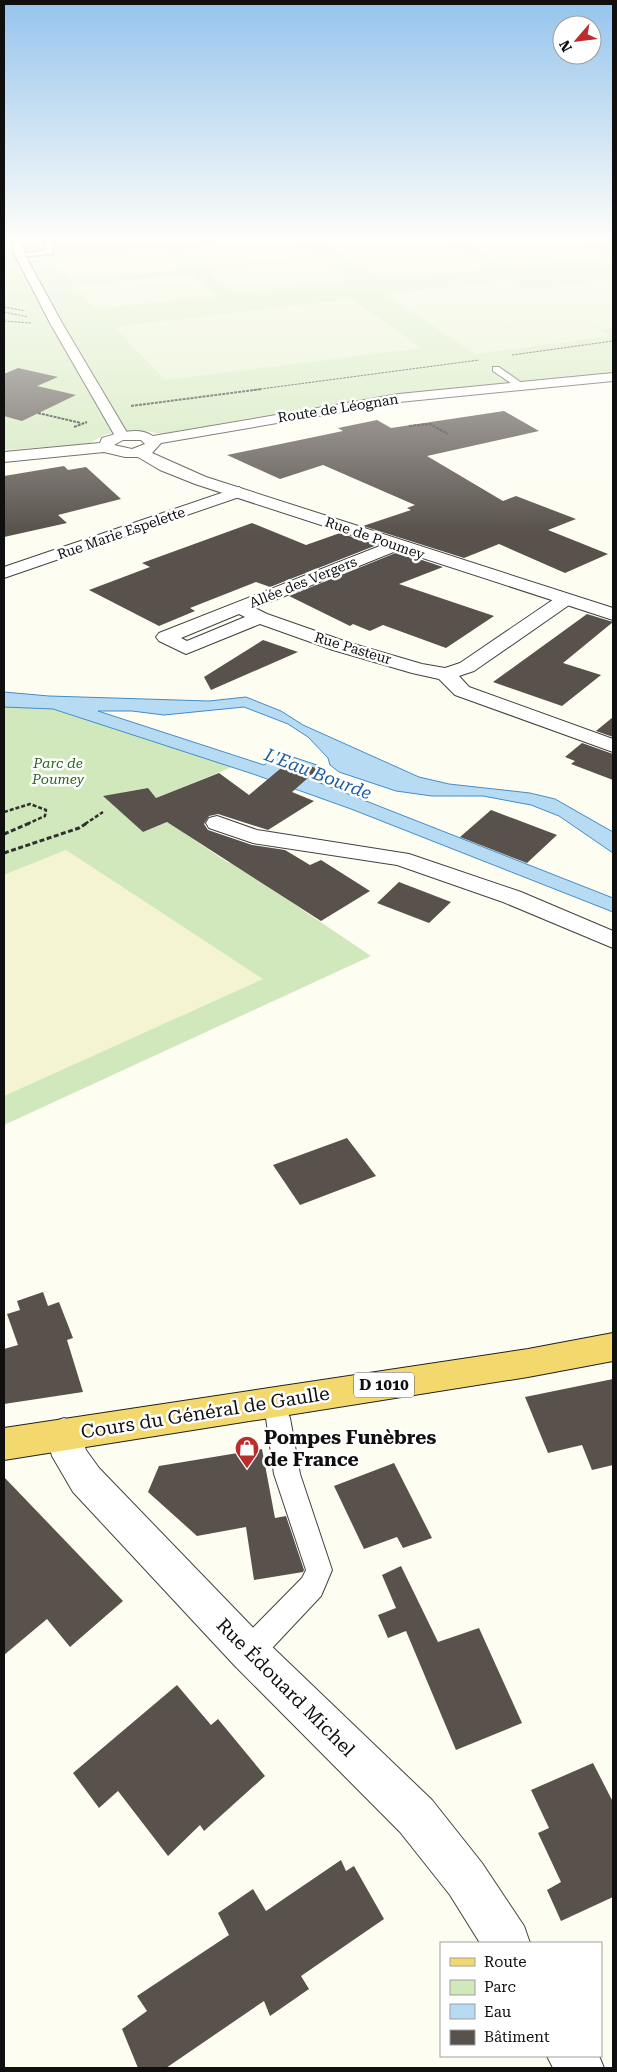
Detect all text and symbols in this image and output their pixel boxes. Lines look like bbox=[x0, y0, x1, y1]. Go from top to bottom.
north arrow bbox=[552, 15, 602, 65]
text: N bbox=[556, 37, 575, 55]
street label: Route de Léognan bbox=[277, 391, 399, 425]
street label: Rue Marie Espelette bbox=[55, 503, 187, 562]
street label: Rue de Poumey bbox=[323, 513, 428, 563]
street label: Allée des Vergers bbox=[247, 553, 359, 611]
street label: Rue Pasteur bbox=[313, 629, 394, 667]
water label: L'Eau Bourde bbox=[261, 743, 375, 804]
park label: Parc de Poumey bbox=[31, 755, 85, 787]
road number: D 1010 bbox=[354, 1372, 414, 1398]
street label: Cours du Général de Gaulle bbox=[79, 1381, 331, 1444]
place label: Pompes Funèbres de France bbox=[264, 1426, 436, 1471]
shop icon: Pompes Funèbres de France bbox=[234, 1435, 260, 1469]
street label: Rue Édouard Michel bbox=[212, 1613, 360, 1761]
legend bbox=[440, 1942, 602, 2057]
text: Route bbox=[484, 1953, 526, 1971]
text: Parc bbox=[484, 1978, 516, 1996]
text: Eau bbox=[484, 2003, 512, 2021]
text: Bâtiment bbox=[484, 2028, 550, 2046]

